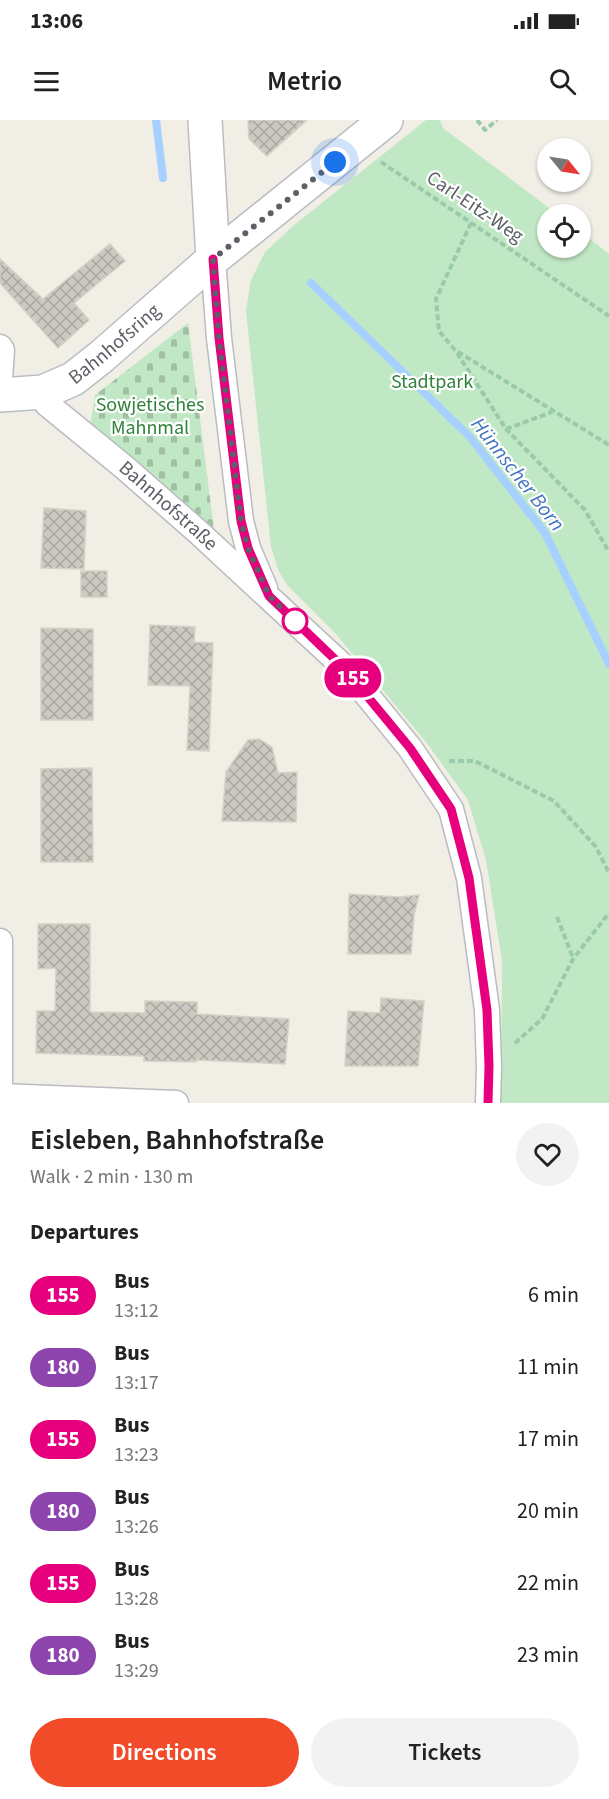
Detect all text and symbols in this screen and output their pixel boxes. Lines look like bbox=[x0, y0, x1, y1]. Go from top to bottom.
text: 13:06 bbox=[30, 5, 83, 37]
text: Metrio bbox=[267, 62, 342, 101]
icon: menu bbox=[30, 65, 63, 98]
icon: search bbox=[546, 65, 579, 98]
north arrow bbox=[537, 138, 591, 192]
map controls bbox=[537, 138, 591, 258]
your location bbox=[320, 147, 350, 177]
street label: Carl-Eitz-Weg bbox=[421, 164, 529, 250]
button: locate bbox=[537, 204, 591, 258]
street label: Bahnhofsring bbox=[63, 297, 167, 391]
park label: Stadtpark bbox=[391, 368, 473, 396]
park label: Sowjetisches Mahnmal bbox=[96, 391, 204, 442]
water label: Hünnscher Born bbox=[464, 411, 572, 537]
street label: Bahnhofstraße bbox=[112, 454, 224, 557]
unlabelled marker bbox=[282, 608, 308, 634]
line badge: 155 bbox=[318, 658, 388, 698]
text: 155 bbox=[336, 663, 370, 693]
text: Eisleben, Bahnhofstraße bbox=[30, 1120, 324, 1160]
button: heart bbox=[516, 1123, 579, 1186]
text: Walk · 2 min · 130 m bbox=[30, 1163, 193, 1191]
text: Departures bbox=[30, 1216, 139, 1248]
text: Bus bbox=[114, 1265, 150, 1297]
text: 6 min bbox=[528, 1279, 579, 1311]
text: 155 bbox=[46, 1280, 80, 1310]
text: 13:12 bbox=[114, 1297, 159, 1325]
text: Bus bbox=[114, 1337, 150, 1369]
text: 11 min bbox=[517, 1351, 579, 1383]
text: 180 bbox=[46, 1352, 80, 1382]
text: 13:17 bbox=[114, 1369, 159, 1397]
text: Bus bbox=[114, 1409, 150, 1441]
text: 17 min bbox=[517, 1423, 579, 1455]
text: 155 bbox=[46, 1424, 80, 1454]
text: 13:23 bbox=[114, 1441, 159, 1469]
text: Bus bbox=[114, 1481, 150, 1513]
text: 20 min bbox=[517, 1495, 579, 1527]
text: 180 bbox=[46, 1496, 80, 1526]
text: 13:26 bbox=[114, 1513, 159, 1541]
text: Bus bbox=[114, 1553, 150, 1585]
text: 22 min bbox=[517, 1567, 579, 1599]
text: 155 bbox=[46, 1568, 80, 1598]
text: 13:28 bbox=[114, 1585, 159, 1613]
text: Bus bbox=[114, 1625, 150, 1657]
text: 23 min bbox=[517, 1639, 579, 1671]
text: 180 bbox=[46, 1640, 80, 1670]
text: 13:29 bbox=[114, 1657, 159, 1685]
button: Directions bbox=[30, 1718, 299, 1787]
button: Tickets bbox=[311, 1718, 579, 1787]

